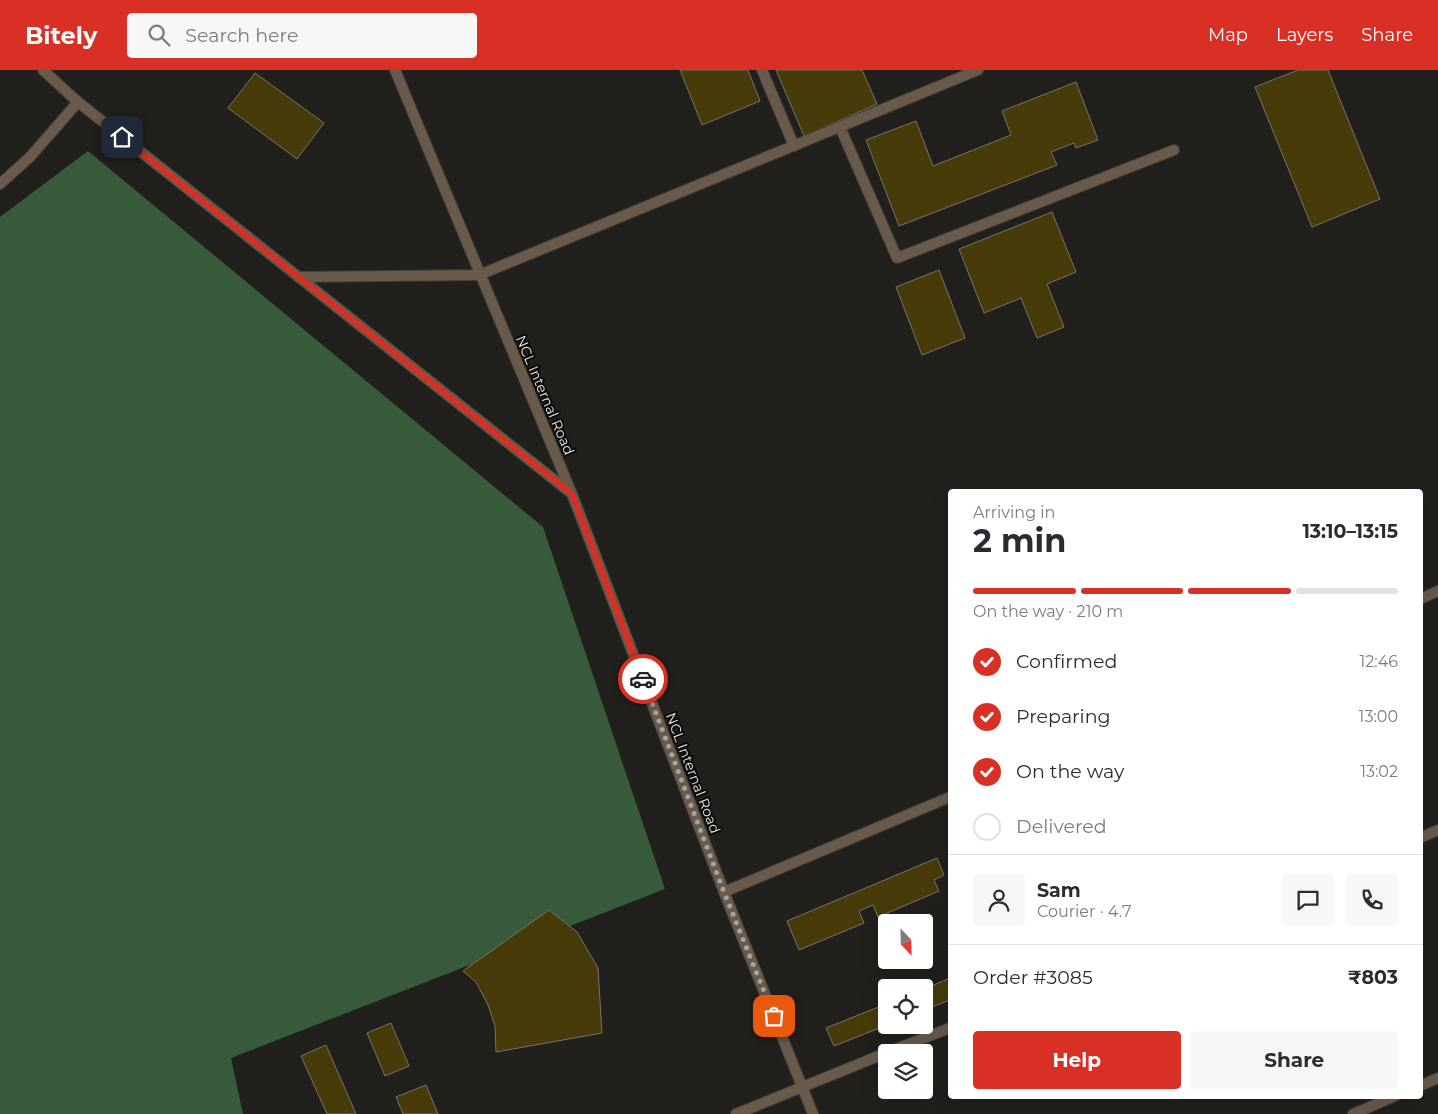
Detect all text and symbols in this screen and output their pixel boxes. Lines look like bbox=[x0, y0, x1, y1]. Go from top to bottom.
search box bbox=[127, 13, 477, 58]
text: Bitely bbox=[25, 21, 97, 50]
icon: search bbox=[145, 21, 173, 49]
text: Search here bbox=[185, 24, 298, 47]
text: Map bbox=[1208, 24, 1248, 46]
text: Layers bbox=[1276, 24, 1333, 46]
text: Share bbox=[1361, 24, 1413, 46]
pin bbox=[101, 116, 143, 158]
icon: home bbox=[108, 123, 136, 151]
street label: NCL Internal Road bbox=[512, 333, 578, 457]
text: Arriving in bbox=[973, 503, 1055, 522]
text: 13:10–13:15 bbox=[1302, 520, 1398, 543]
text: 2 min bbox=[973, 521, 1066, 560]
text: On the way · 210 m bbox=[973, 602, 1123, 621]
icon: check bbox=[973, 648, 1001, 676]
text: Confirmed bbox=[1016, 650, 1117, 673]
text: 12:46 bbox=[1359, 652, 1398, 671]
courier bbox=[618, 654, 668, 704]
icon: car bbox=[629, 665, 657, 693]
icon: check bbox=[973, 703, 1001, 731]
text: Preparing bbox=[1016, 705, 1111, 728]
text: 13:00 bbox=[1359, 707, 1398, 726]
street label: NCL Internal Road bbox=[662, 710, 724, 836]
icon: check bbox=[973, 758, 1001, 786]
text: On the way bbox=[1016, 760, 1124, 783]
text: 13:02 bbox=[1360, 762, 1398, 781]
text: Delivered bbox=[1016, 815, 1107, 838]
button: person bbox=[973, 874, 1025, 926]
button: chat bbox=[1282, 874, 1334, 926]
button: phone bbox=[1346, 874, 1398, 926]
text: Sam bbox=[1037, 879, 1081, 902]
text: Courier · 4.7 bbox=[1037, 902, 1131, 921]
north arrow bbox=[878, 914, 932, 969]
map controls bbox=[878, 914, 933, 1099]
text: Order #3085 bbox=[973, 966, 1093, 989]
text: ₹803 bbox=[1348, 966, 1398, 989]
button: locate bbox=[878, 979, 933, 1034]
pin bbox=[753, 995, 795, 1037]
icon: bag bbox=[760, 1002, 788, 1030]
button: Help bbox=[973, 1031, 1181, 1089]
button: Share bbox=[1191, 1031, 1398, 1089]
button: layers bbox=[878, 1044, 933, 1099]

